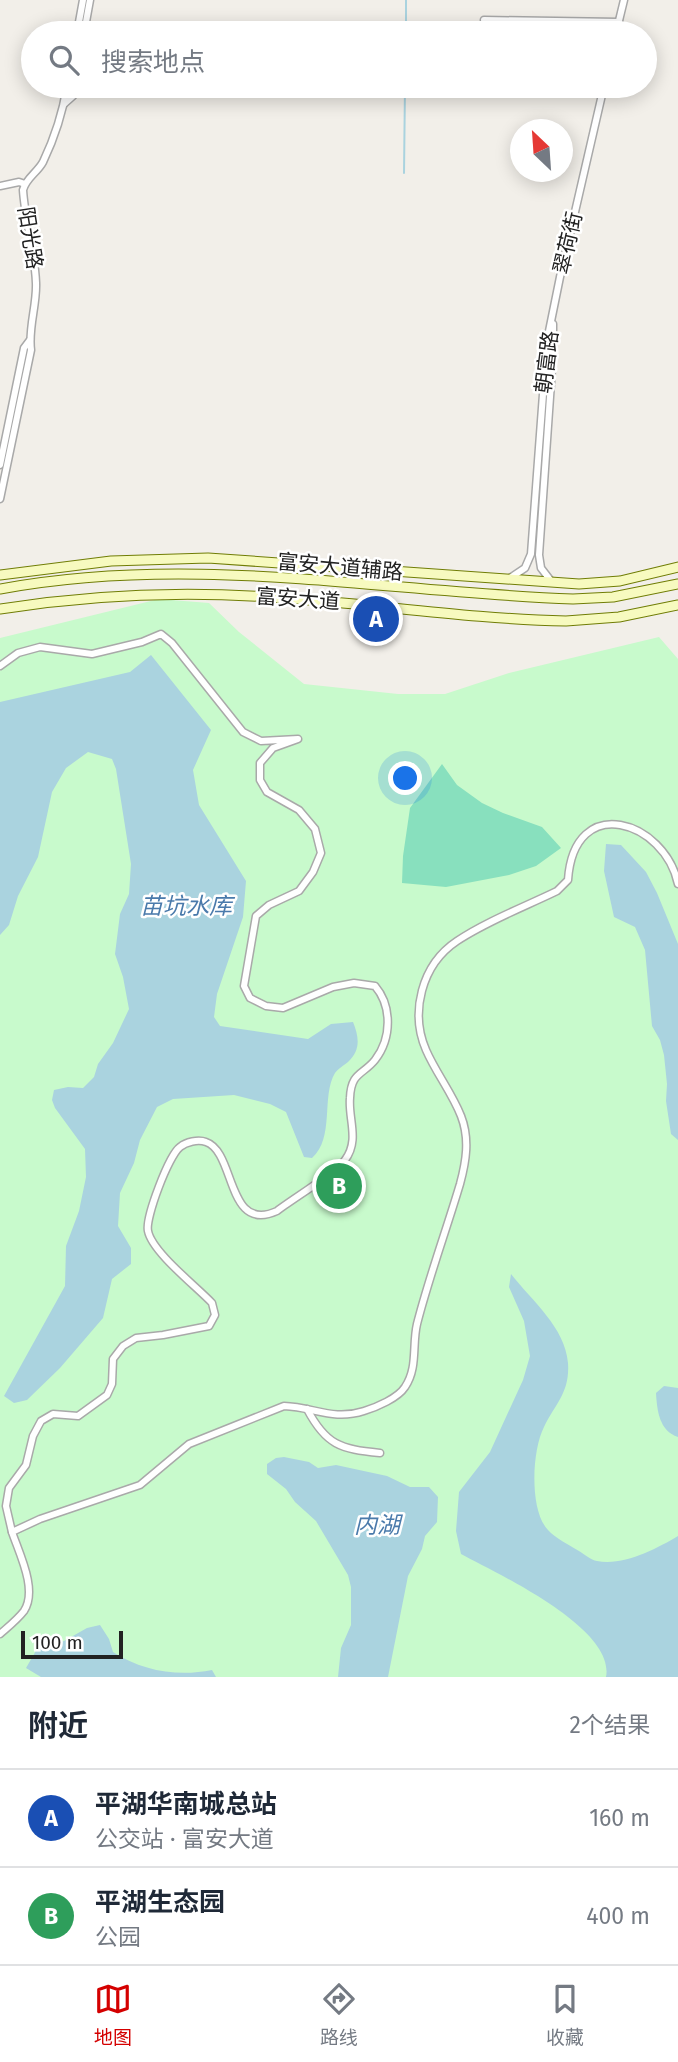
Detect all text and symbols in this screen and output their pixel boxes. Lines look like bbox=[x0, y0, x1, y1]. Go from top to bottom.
search box bbox=[21, 21, 657, 98]
icon: search bbox=[45, 41, 83, 79]
text: 搜索地点 bbox=[101, 47, 205, 78]
north arrow bbox=[510, 119, 573, 182]
street label: 阳光路 bbox=[12, 205, 48, 271]
street label: 翠荷街 bbox=[548, 209, 588, 277]
street label: 朝富路 bbox=[530, 329, 564, 395]
street label: 富安大道辅路 bbox=[276, 549, 404, 585]
street label: 富安大道 bbox=[255, 583, 341, 615]
pin: A bbox=[353, 593, 399, 645]
your location bbox=[388, 761, 422, 795]
water label: 苗坑水库 bbox=[140, 892, 236, 920]
pin: B bbox=[316, 1160, 362, 1212]
water label: 内湖 bbox=[354, 1511, 403, 1539]
scale bar bbox=[21, 1628, 122, 1660]
text: 100 m bbox=[32, 1631, 83, 1654]
text: 附近 bbox=[28, 1708, 88, 1744]
text: 2个结果 bbox=[570, 1711, 650, 1739]
text: 平湖华南城总站 bbox=[95, 1789, 277, 1820]
text: A bbox=[44, 1804, 58, 1832]
text: 160 m bbox=[589, 1804, 650, 1832]
text: 公交站 · 富安大道 bbox=[95, 1825, 274, 1853]
text: 平湖生态园 bbox=[95, 1887, 225, 1918]
text: B bbox=[44, 1902, 58, 1930]
text: 400 m bbox=[586, 1902, 650, 1930]
text: 公园 bbox=[95, 1923, 141, 1951]
tab: 地图 bbox=[94, 1980, 132, 2049]
tab: 路线 bbox=[320, 1980, 358, 2049]
tab: 收藏 bbox=[546, 1980, 584, 2049]

